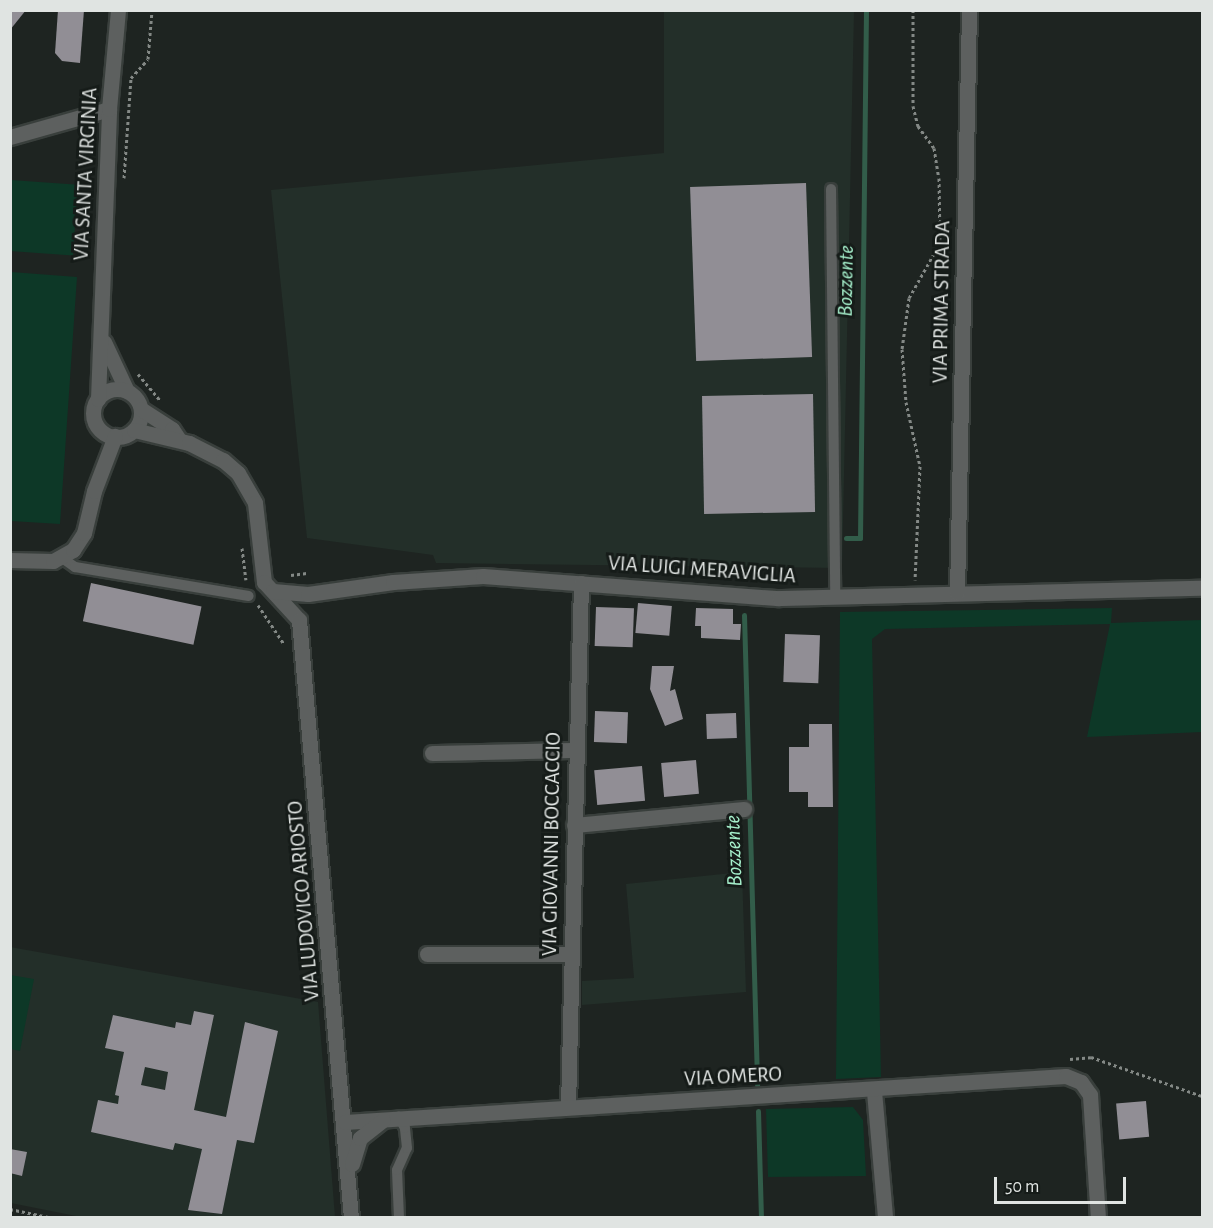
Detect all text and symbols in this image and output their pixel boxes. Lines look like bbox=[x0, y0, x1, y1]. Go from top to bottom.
street label: VIA SANTA VIRGINIA bbox=[69, 87, 103, 261]
street label: VIA PRIMA STRADA bbox=[928, 221, 956, 383]
water label: Bozzente bbox=[832, 245, 860, 317]
street label: VIA LUIGI MERAVIGLIA bbox=[607, 551, 797, 589]
street label: VIA GIOVANNI BOCCACCIO bbox=[537, 732, 567, 956]
street label: VIA LUDOVICO ARIOSTO bbox=[283, 800, 325, 1002]
water label: Bozzente bbox=[720, 815, 748, 887]
street label: VIA OMERO bbox=[683, 1062, 783, 1092]
scale bar bbox=[997, 1165, 1129, 1203]
text: 50 m bbox=[1005, 1178, 1039, 1196]

